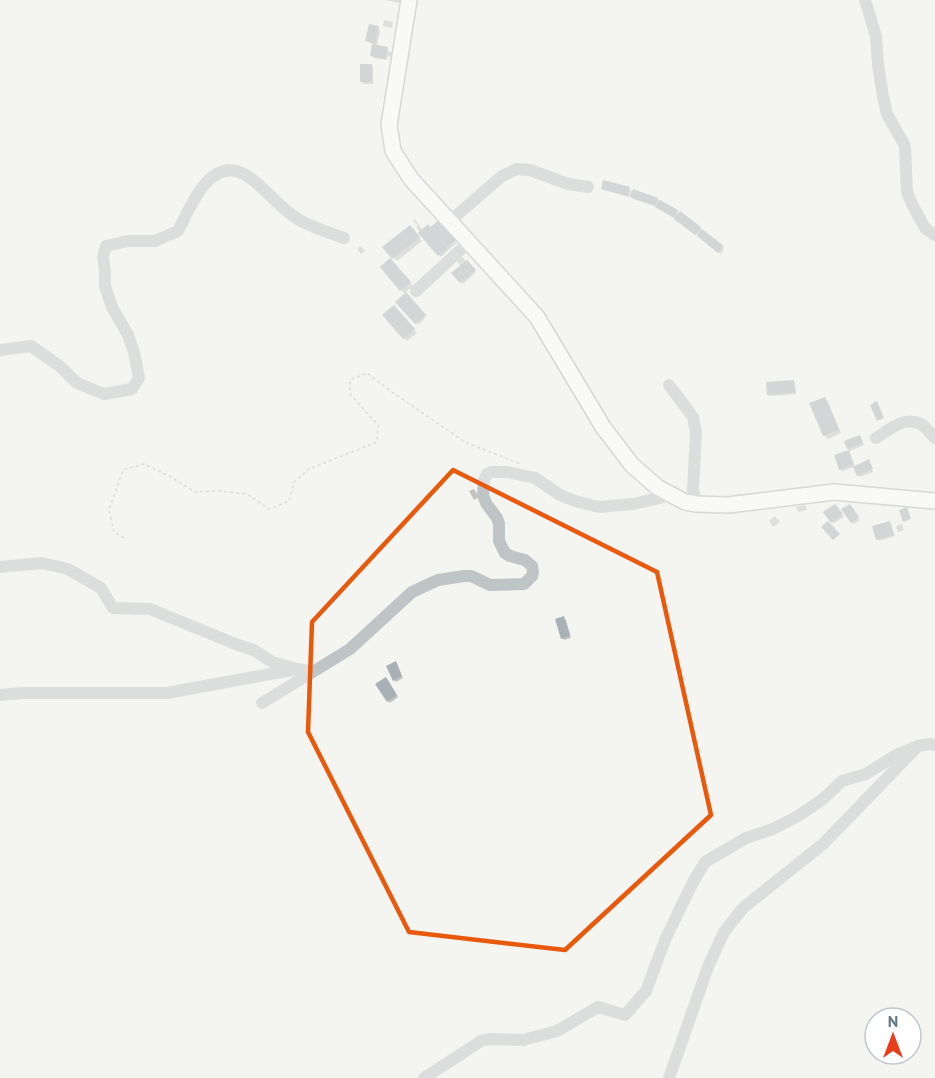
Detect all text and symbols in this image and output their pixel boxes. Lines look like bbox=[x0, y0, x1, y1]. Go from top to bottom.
north arrow bbox=[863, 1006, 923, 1066]
text: N bbox=[888, 1011, 898, 1031]

